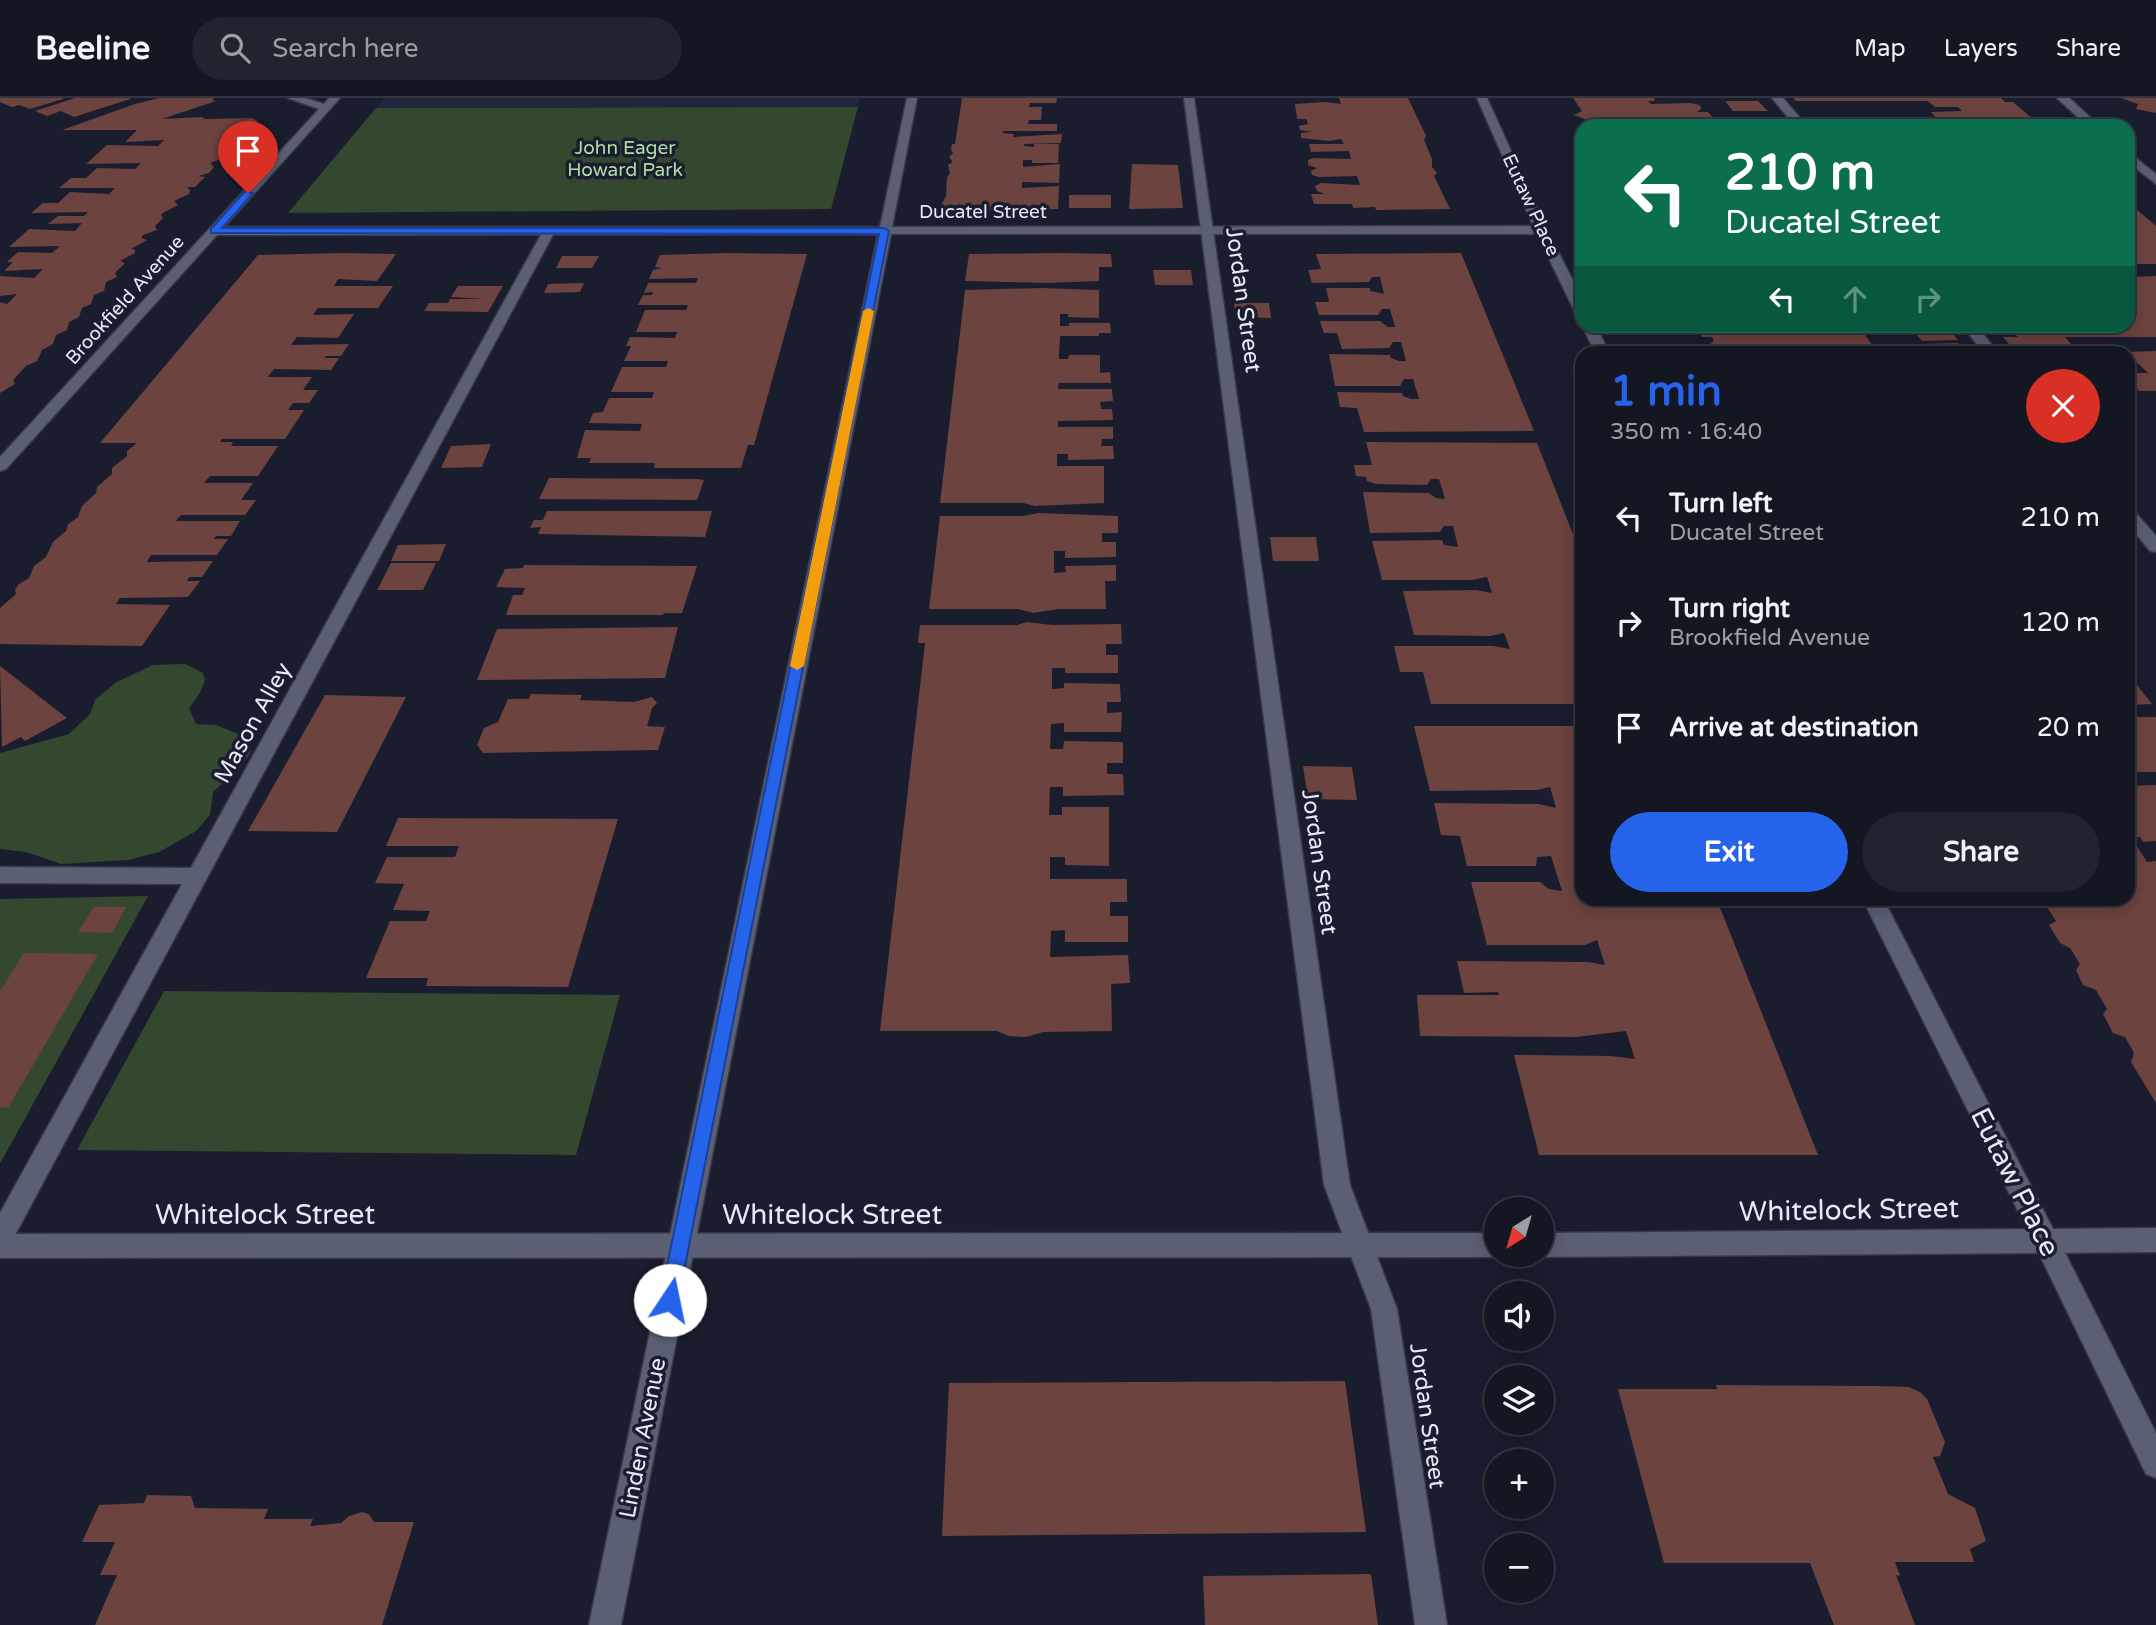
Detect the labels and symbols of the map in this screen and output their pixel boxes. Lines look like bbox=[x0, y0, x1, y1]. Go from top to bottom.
pin bbox=[218, 121, 278, 193]
park label: John Eager Howard Park bbox=[567, 137, 683, 181]
street label: Eutaw Place bbox=[1498, 150, 1564, 260]
street label: Ducatel Street bbox=[919, 201, 1047, 223]
street label: Jordan Street bbox=[1219, 226, 1267, 375]
street label: Brookfield Avenue bbox=[61, 231, 189, 369]
street label: Mason Alley bbox=[208, 658, 298, 788]
street label: Jordan Street bbox=[1295, 788, 1343, 937]
street label: Eutaw Place bbox=[1963, 1102, 2067, 1262]
street label: Whitelock Street bbox=[1739, 1191, 1960, 1229]
north arrow bbox=[1484, 1197, 1554, 1267]
street label: Whitelock Street bbox=[155, 1198, 375, 1232]
street label: Whitelock Street bbox=[722, 1198, 942, 1232]
position arrow bbox=[633, 1263, 707, 1337]
street label: Jordan Street bbox=[1403, 1342, 1451, 1491]
street label: Linden Avenue bbox=[614, 1355, 672, 1521]

